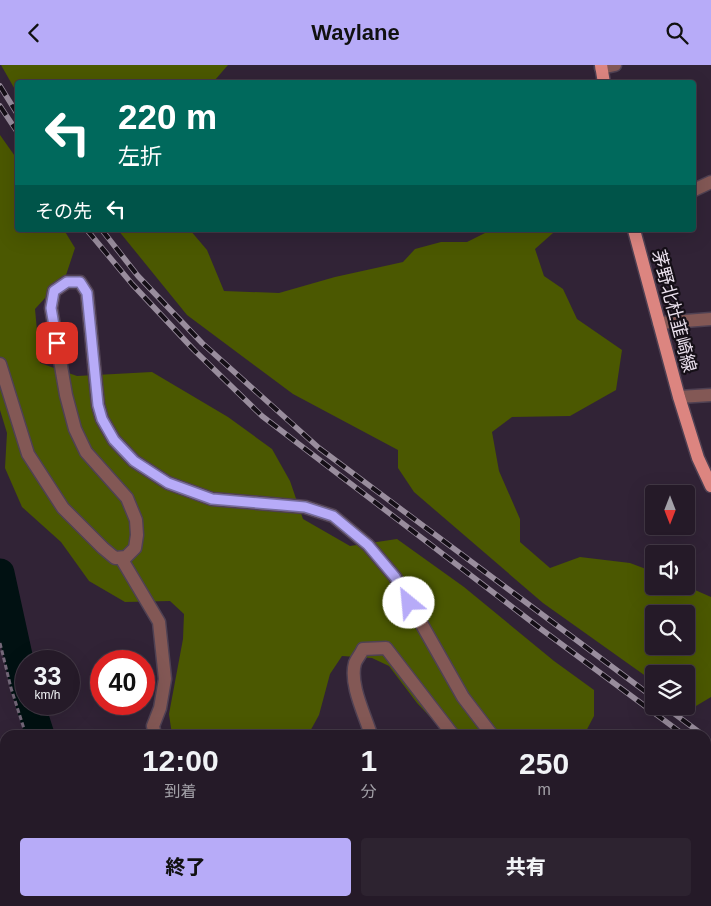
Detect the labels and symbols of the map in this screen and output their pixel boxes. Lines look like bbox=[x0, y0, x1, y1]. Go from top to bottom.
street label: 茅野北杜韮崎線 bbox=[648, 248, 700, 374]
pin bbox=[36, 322, 78, 364]
north arrow bbox=[645, 485, 695, 535]
position arrow bbox=[382, 576, 434, 628]
speed limit sign: 40 bbox=[90, 650, 155, 715]

